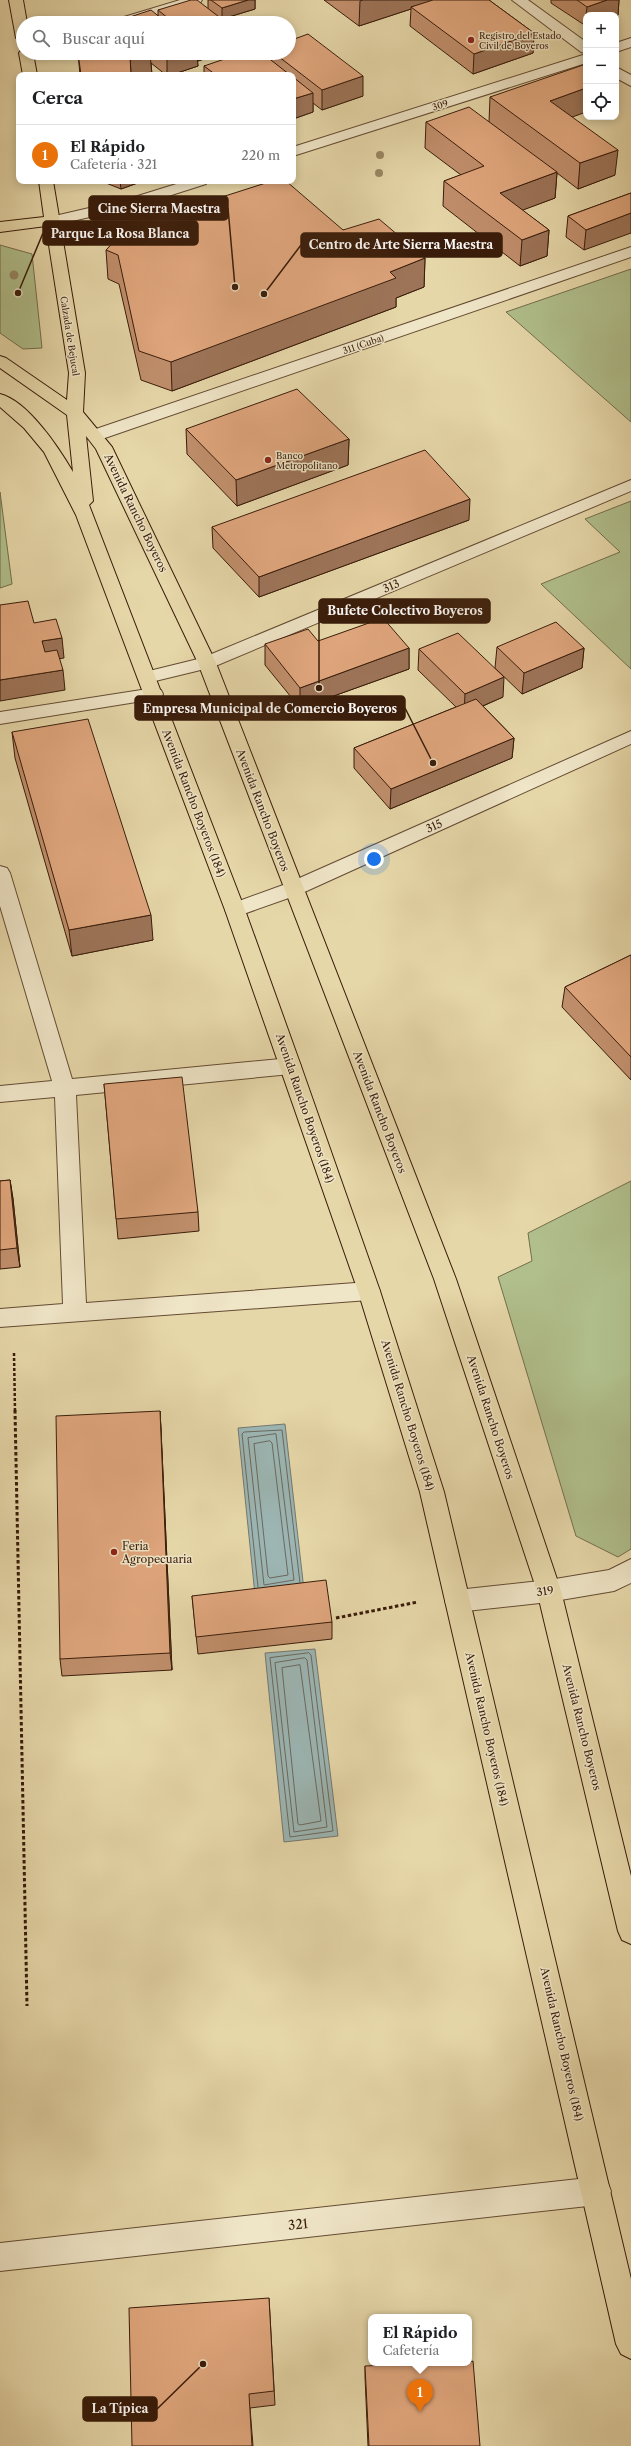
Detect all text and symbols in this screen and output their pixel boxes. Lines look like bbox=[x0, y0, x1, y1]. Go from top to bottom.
map controls bbox=[583, 12, 619, 120]
button: + bbox=[583, 12, 619, 48]
search box bbox=[16, 16, 296, 60]
icon: search bbox=[30, 27, 52, 49]
text: Buscar aquí bbox=[62, 29, 145, 48]
place label: Registro del Estado Civil de Boyeros bbox=[479, 30, 562, 51]
marker: Registro del Estado Civil de Boyeros bbox=[466, 35, 476, 45]
button: − bbox=[583, 48, 619, 84]
button: locate bbox=[583, 84, 619, 120]
text: Cerca bbox=[32, 88, 83, 108]
street label: 309 bbox=[431, 97, 449, 113]
text: El Rápido bbox=[70, 137, 145, 156]
text: 1 bbox=[42, 147, 48, 163]
text: 220 m bbox=[241, 147, 280, 163]
text: Cafetería · 321 bbox=[70, 156, 157, 172]
callout: Cine Sierra Maestra bbox=[89, 196, 228, 220]
text: Cine Sierra Maestra bbox=[98, 201, 221, 216]
callout: Parque La Rosa Blanca bbox=[43, 221, 198, 245]
text: Parque La Rosa Blanca bbox=[51, 226, 190, 241]
callout: Centro de Arte Sierra Maestra bbox=[301, 233, 502, 257]
text: Centro de Arte Sierra Maestra bbox=[309, 237, 494, 252]
street label: Calzada de Bejucal bbox=[58, 295, 82, 377]
street label: 311 (Cuba) bbox=[341, 332, 385, 356]
place label: Banco Metropolitano bbox=[276, 450, 338, 471]
street label: Avenida Rancho Boyeros bbox=[101, 451, 171, 575]
marker: Banco Metropolitano bbox=[263, 455, 273, 465]
street label: 313 bbox=[381, 576, 401, 596]
callout: Bufete Colectivo Boyeros bbox=[319, 599, 490, 623]
text: Bufete Colectivo Boyeros bbox=[327, 603, 483, 618]
callout: Empresa Municipal de Comercio Boyeros bbox=[135, 696, 405, 720]
text: Empresa Municipal de Comercio Boyeros bbox=[143, 701, 398, 716]
street label: Avenida Rancho Boyeros (184) bbox=[159, 726, 229, 879]
street label: Avenida Rancho Boyeros bbox=[233, 746, 293, 873]
street label: 315 bbox=[424, 816, 444, 836]
your location bbox=[364, 849, 384, 869]
street label: Avenida Rancho Boyeros (184) bbox=[272, 1030, 337, 1185]
street label: Avenida Rancho Boyeros bbox=[350, 1048, 410, 1175]
street label: Avenida Rancho Boyeros (184) bbox=[378, 1337, 438, 1492]
street label: Avenida Rancho Boyeros bbox=[464, 1352, 518, 1481]
place label: Feria Agropecuaria bbox=[121, 1539, 192, 1566]
marker: Feria Agropecuaria bbox=[109, 1547, 119, 1557]
street label: 319 bbox=[536, 1583, 554, 1599]
street label: Avenida Rancho Boyeros (184) bbox=[462, 1650, 511, 1807]
street label: Avenida Rancho Boyeros bbox=[559, 1661, 605, 1792]
street label: Avenida Rancho Boyeros (184) bbox=[537, 1965, 586, 2122]
street label: 321 bbox=[287, 2215, 309, 2233]
popup bbox=[368, 2314, 472, 2366]
text: El Rápido bbox=[382, 2323, 458, 2342]
text: Cafetería bbox=[382, 2342, 439, 2358]
pin: 1 bbox=[407, 2379, 433, 2412]
callout: La Típica bbox=[83, 2397, 157, 2421]
text: La Típica bbox=[92, 2401, 150, 2416]

